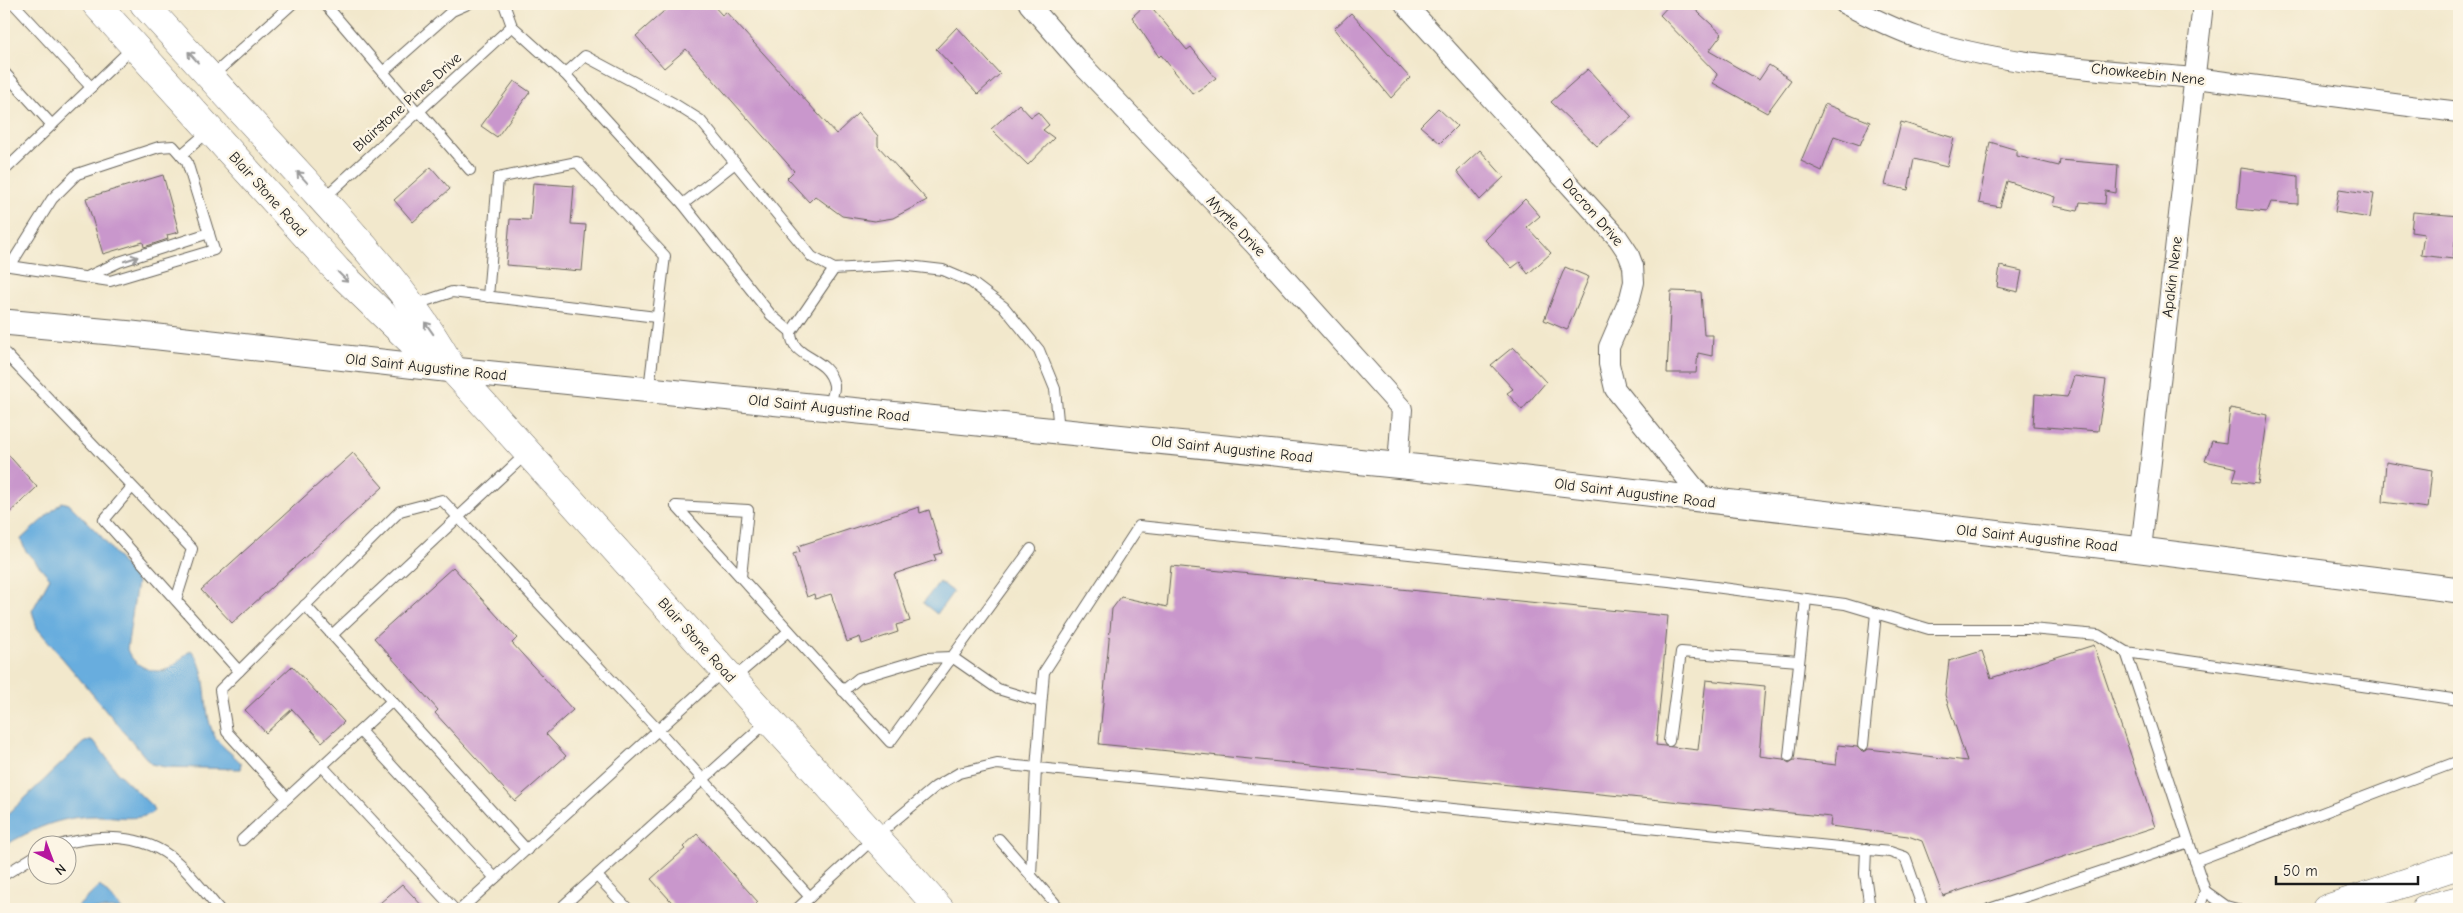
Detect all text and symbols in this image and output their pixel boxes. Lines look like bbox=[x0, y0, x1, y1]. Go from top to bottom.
street label: Blairstone Pines Drive bbox=[349, 48, 465, 155]
one-way arrow bbox=[187, 51, 199, 63]
street label: Chowkeebin Nene bbox=[2090, 59, 2206, 89]
street label: Blair Stone Road bbox=[225, 148, 311, 240]
one-way arrow bbox=[296, 171, 308, 184]
street label: Dacron Drive bbox=[1559, 175, 1628, 250]
street label: Myrtle Drive bbox=[1203, 192, 1270, 261]
street label: Apakin Nene bbox=[2158, 235, 2186, 319]
one-way arrow bbox=[122, 253, 138, 263]
one-way arrow bbox=[337, 270, 349, 283]
one-way arrow bbox=[424, 321, 434, 335]
street label: Old Saint Augustine Road bbox=[344, 350, 508, 384]
street label: Old Saint Augustine Road bbox=[747, 391, 911, 425]
street label: Old Saint Augustine Road bbox=[1150, 432, 1314, 466]
street label: Old Saint Augustine Road bbox=[1553, 474, 1717, 512]
street label: Old Saint Augustine Road bbox=[1955, 521, 2119, 555]
street label: Blair Stone Road bbox=[654, 594, 740, 686]
north arrow bbox=[28, 836, 78, 886]
scale bar bbox=[2276, 853, 2418, 885]
text: N bbox=[51, 860, 69, 879]
text: 50 m bbox=[2283, 862, 2318, 880]

